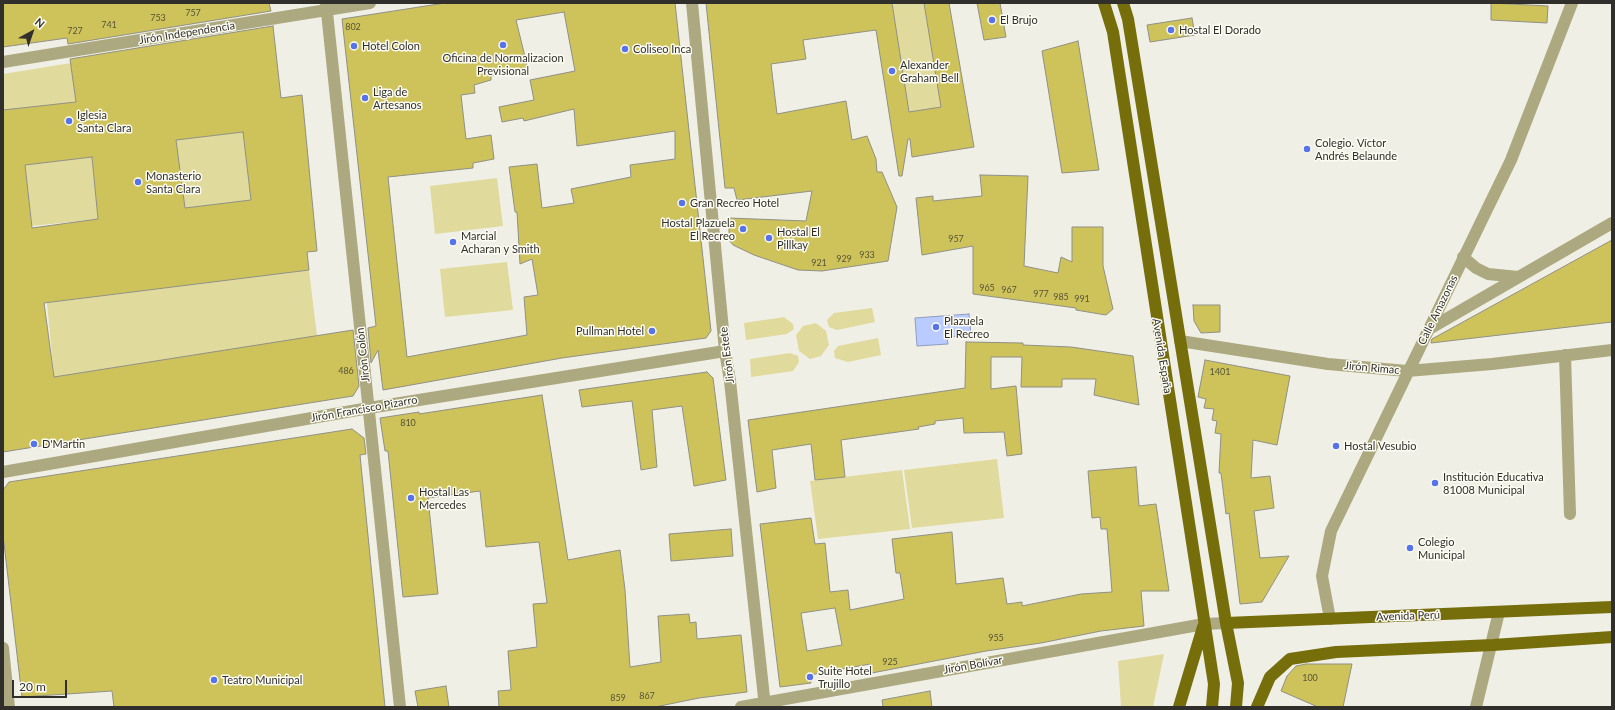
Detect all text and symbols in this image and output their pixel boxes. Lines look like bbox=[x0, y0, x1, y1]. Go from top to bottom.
house number: 757 bbox=[185, 8, 201, 18]
north arrow bbox=[12, 12, 52, 52]
house number: 753 bbox=[150, 13, 166, 23]
place label: El Brujo bbox=[1000, 13, 1038, 27]
text: N bbox=[33, 15, 47, 30]
marker: El Brujo bbox=[987, 15, 997, 25]
street label: Jirón Independencia bbox=[138, 19, 236, 47]
house number: 741 bbox=[101, 20, 117, 30]
house number: 802 bbox=[345, 22, 361, 32]
place label: Hostal El Dorado bbox=[1179, 23, 1261, 37]
marker: Hostal El Dorado bbox=[1166, 25, 1176, 35]
house number: 727 bbox=[67, 26, 83, 36]
place label: Hotel Colon bbox=[362, 39, 420, 53]
marker: Oficina de Normalizacion Previsional bbox=[498, 40, 508, 50]
marker: Hotel Colon bbox=[349, 41, 359, 51]
place label: Coliseo Inca bbox=[633, 42, 691, 56]
marker: Coliseo Inca bbox=[620, 44, 630, 54]
place label: Oficina de Normalizacion Previsional bbox=[442, 51, 564, 77]
place label: Alexander Graham Bell bbox=[900, 58, 959, 84]
marker: Alexander Graham Bell bbox=[887, 66, 897, 76]
place label: Liga de Artesanos bbox=[373, 85, 422, 111]
marker: Liga de Artesanos bbox=[360, 93, 370, 103]
place label: Iglesia Santa Clara bbox=[77, 108, 131, 134]
marker: Iglesia Santa Clara bbox=[64, 116, 74, 126]
place label: Colegio. Víctor Andrés Belaunde bbox=[1315, 136, 1397, 162]
marker: Colegio. Víctor Andrés Belaunde bbox=[1302, 144, 1312, 154]
place label: Monasterio Santa Clara bbox=[146, 169, 201, 195]
marker: Monasterio Santa Clara bbox=[133, 177, 143, 187]
place label: Gran Recreo Hotel bbox=[690, 196, 779, 210]
marker: Gran Recreo Hotel bbox=[677, 198, 687, 208]
place label: Hostal Plazuela El Recreo bbox=[661, 216, 735, 242]
marker: Hostal Plazuela El Recreo bbox=[738, 224, 748, 234]
place label: Hostal El Pillkay bbox=[777, 225, 820, 251]
place label: Marcial Acharan y Smith bbox=[461, 229, 540, 255]
marker: Hostal El Pillkay bbox=[764, 233, 774, 243]
house number: 957 bbox=[948, 234, 964, 244]
marker: Marcial Acharan y Smith bbox=[448, 237, 458, 247]
house number: 933 bbox=[859, 250, 875, 260]
house number: 929 bbox=[836, 254, 852, 264]
house number: 921 bbox=[811, 258, 827, 268]
street label: Calle Amazonas bbox=[1415, 273, 1461, 347]
house number: 965 bbox=[979, 283, 995, 293]
house number: 967 bbox=[1001, 285, 1017, 295]
house number: 977 bbox=[1033, 289, 1049, 299]
house number: 985 bbox=[1053, 292, 1069, 302]
house number: 991 bbox=[1074, 294, 1090, 304]
place label: Plazuela El Recreo bbox=[944, 314, 989, 340]
street label: Avenida España bbox=[1150, 318, 1174, 394]
marker: Plazuela El Recreo bbox=[931, 322, 941, 332]
place label: Pullman Hotel bbox=[576, 324, 644, 338]
marker: Pullman Hotel bbox=[647, 326, 657, 336]
street label: Jirón Estete bbox=[717, 326, 737, 384]
street label: Jirón Colón bbox=[354, 327, 372, 383]
street label: Jirón Rimac bbox=[1344, 359, 1400, 377]
house number: 486 bbox=[338, 366, 354, 376]
house number: 1401 bbox=[1210, 367, 1230, 377]
street label: Jirón Francisco Pizarro bbox=[310, 393, 418, 425]
house number: 810 bbox=[400, 418, 416, 428]
place label: D'Martin bbox=[42, 437, 85, 451]
marker: D'Martin bbox=[29, 439, 39, 449]
place label: Hostal Vesubio bbox=[1344, 439, 1416, 453]
marker: Hostal Vesubio bbox=[1331, 441, 1341, 451]
place label: Institución Educativa 81008 Municipal bbox=[1443, 470, 1544, 496]
marker: Institución Educativa 81008 Municipal bbox=[1430, 478, 1440, 488]
place label: Hostal Las Mercedes bbox=[419, 485, 469, 511]
marker: Hostal Las Mercedes bbox=[406, 493, 416, 503]
place label: Colegio Municipal bbox=[1418, 535, 1465, 561]
marker: Colegio Municipal bbox=[1405, 543, 1415, 553]
street label: Avenida Perú bbox=[1376, 608, 1440, 624]
house number: 955 bbox=[988, 633, 1004, 643]
street label: Jirón Bolívar bbox=[942, 653, 1004, 677]
house number: 925 bbox=[882, 657, 898, 667]
place label: Suite Hotel Trujillo bbox=[818, 664, 872, 690]
scale bar bbox=[14, 672, 69, 698]
marker: Suite Hotel Trujillo bbox=[805, 672, 815, 682]
place label: Teatro Municipal bbox=[222, 673, 302, 687]
house number: 100 bbox=[1302, 673, 1318, 683]
marker: Teatro Municipal bbox=[209, 675, 219, 685]
text: 20 m bbox=[19, 679, 46, 694]
house number: 867 bbox=[639, 691, 655, 701]
house number: 859 bbox=[610, 693, 626, 703]

